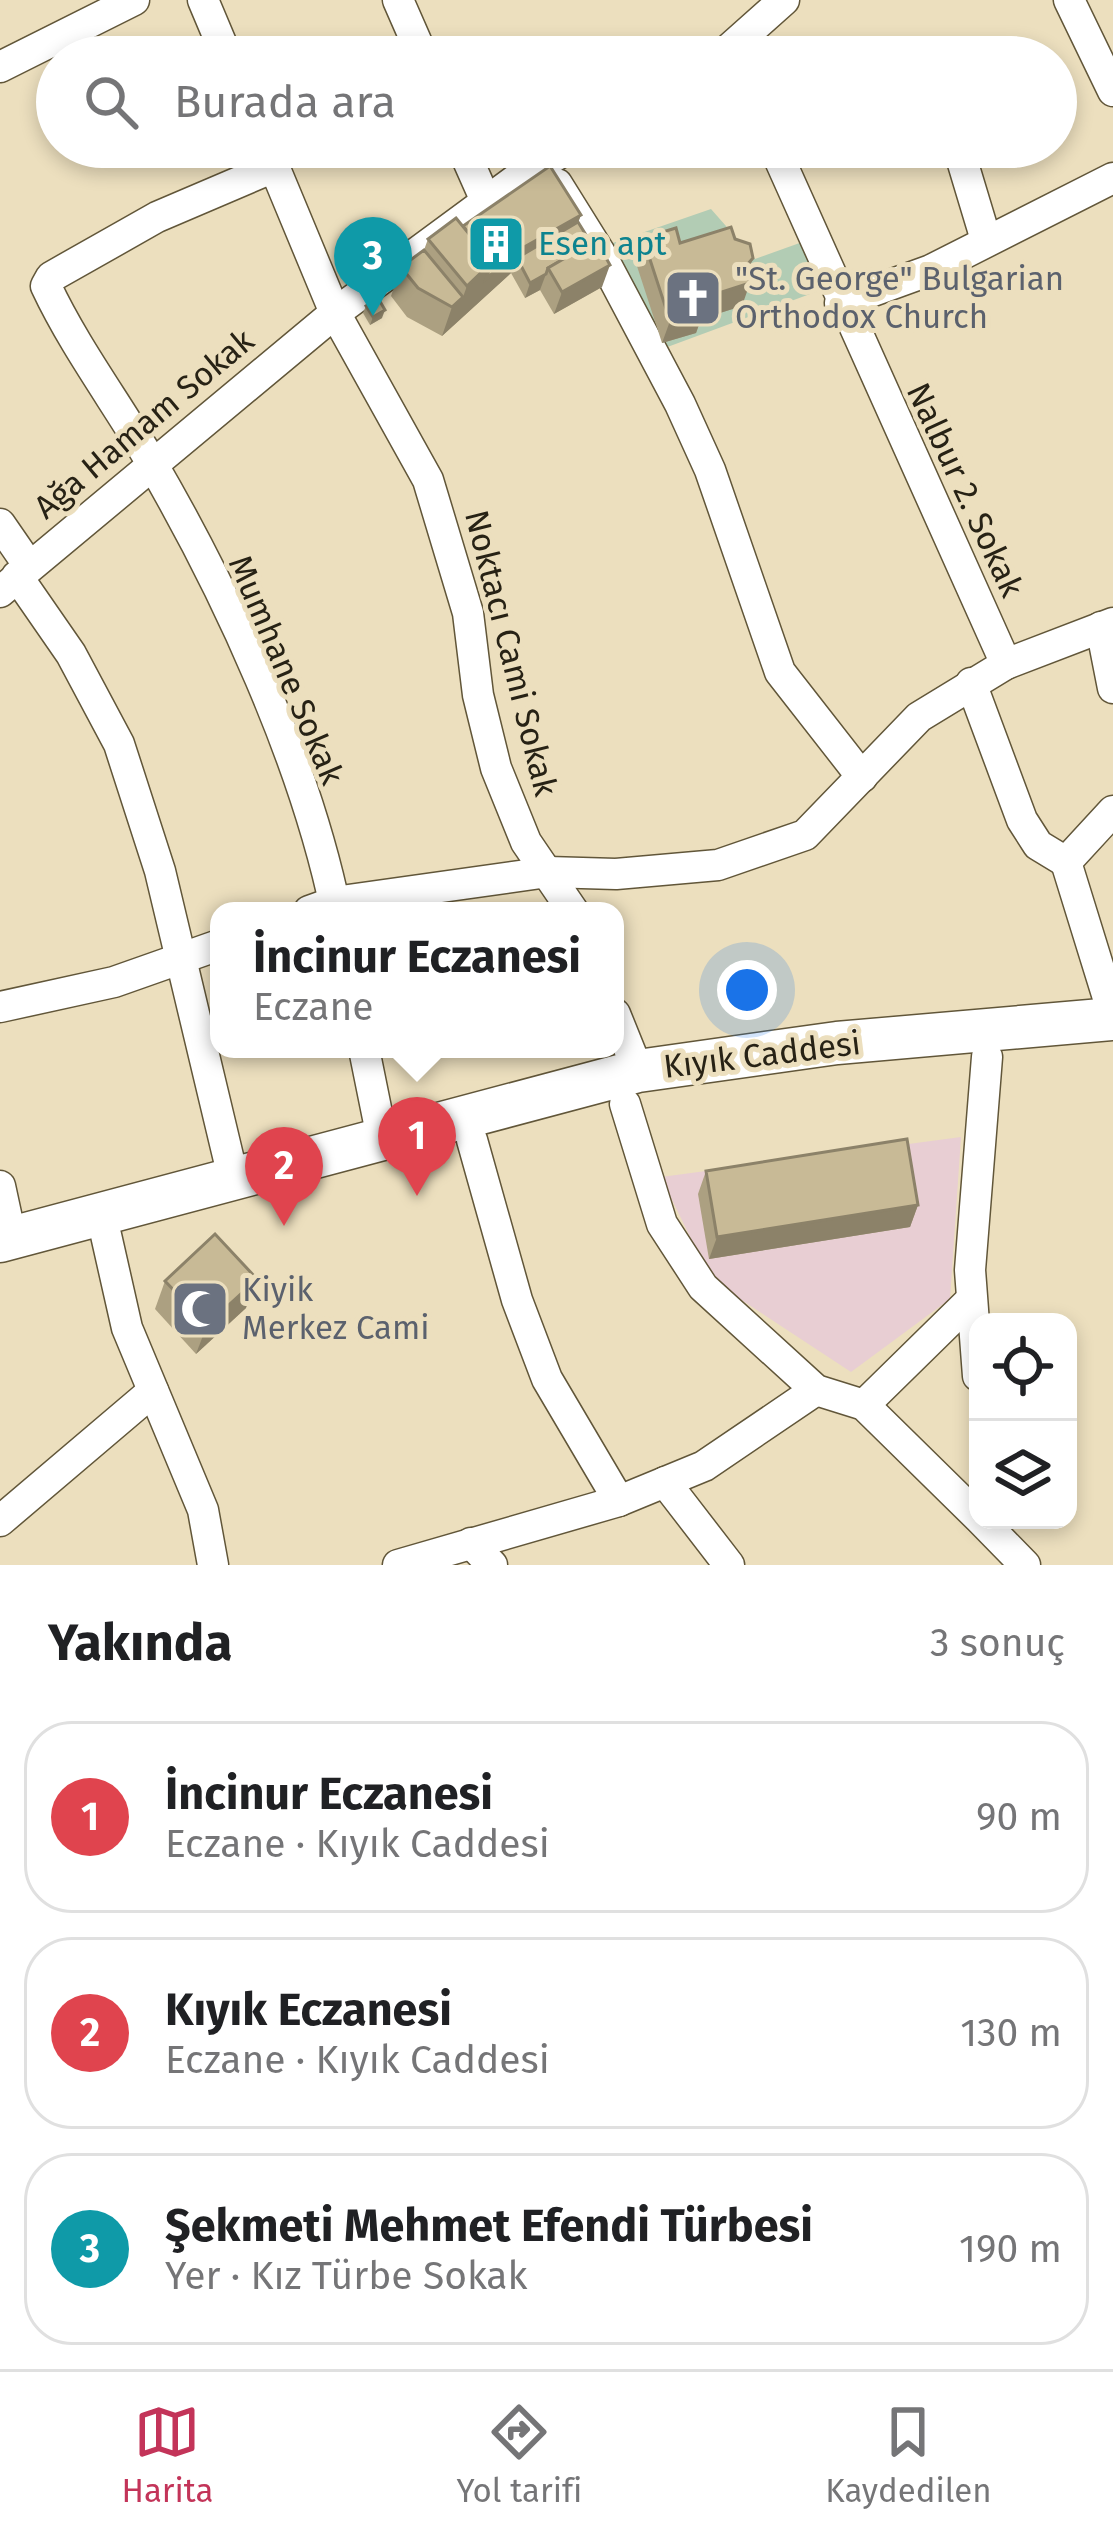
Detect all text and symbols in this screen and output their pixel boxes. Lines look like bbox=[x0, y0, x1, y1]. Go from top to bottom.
search box bbox=[36, 36, 1077, 168]
icon: search bbox=[78, 69, 144, 135]
text: Burada ara bbox=[174, 75, 396, 129]
building icon: Esen apt bbox=[465, 213, 527, 275]
pin: 3 bbox=[334, 217, 412, 316]
place label: Esen apt bbox=[538, 224, 667, 264]
place label: "St. George" Bulgarian Orthodox Church bbox=[735, 259, 1064, 337]
church icon: "St. George" Bulgarian Orthodox Church bbox=[662, 267, 724, 329]
street label: Ağa Hamam Sokak bbox=[26, 320, 262, 527]
street label: Nalbur 2. Sokak bbox=[898, 377, 1032, 604]
street label: Noktacı Cami Sokak bbox=[456, 506, 566, 800]
street label: Mumhane Sokak bbox=[220, 549, 352, 791]
popup bbox=[210, 902, 624, 1058]
text: İncinur Eczanesi bbox=[253, 930, 581, 984]
your location bbox=[717, 960, 777, 1020]
text: Eczane bbox=[253, 984, 374, 1030]
street label: Kıyık Caddesi bbox=[661, 1023, 863, 1087]
pin: 1 bbox=[378, 1097, 456, 1196]
pin: 2 bbox=[245, 1127, 323, 1226]
place label: Kiyik Merkez Cami bbox=[242, 1270, 430, 1348]
mosque icon: Kiyik Merkez Cami bbox=[169, 1278, 231, 1340]
map controls bbox=[969, 1313, 1077, 1529]
button: locate bbox=[969, 1313, 1077, 1421]
button: layers bbox=[969, 1421, 1077, 1529]
text: Yakında bbox=[48, 1612, 232, 1674]
text: 3 sonuç bbox=[930, 1620, 1065, 1666]
text: İncinur Eczanesi bbox=[165, 1767, 493, 1821]
text: 1 bbox=[81, 1794, 99, 1840]
text: 90 m bbox=[976, 1794, 1062, 1840]
text: Eczane · Kıyık Caddesi bbox=[165, 1821, 550, 1867]
text: Kıyık Eczanesi bbox=[165, 1983, 452, 2037]
text: 2 bbox=[80, 2010, 100, 2056]
text: 130 m bbox=[960, 2010, 1062, 2056]
text: Eczane · Kıyık Caddesi bbox=[165, 2037, 550, 2083]
text: Şekmeti Mehmet Efendi Türbesi bbox=[165, 2199, 813, 2253]
text: 3 bbox=[80, 2226, 100, 2272]
text: 190 m bbox=[959, 2226, 1062, 2272]
text: Yer · Kız Türbe Sokak bbox=[165, 2253, 528, 2299]
tab: Harita bbox=[121, 2399, 214, 2511]
tab: Yol tarifi bbox=[456, 2399, 582, 2511]
tab: Kaydedilen bbox=[825, 2399, 992, 2511]

